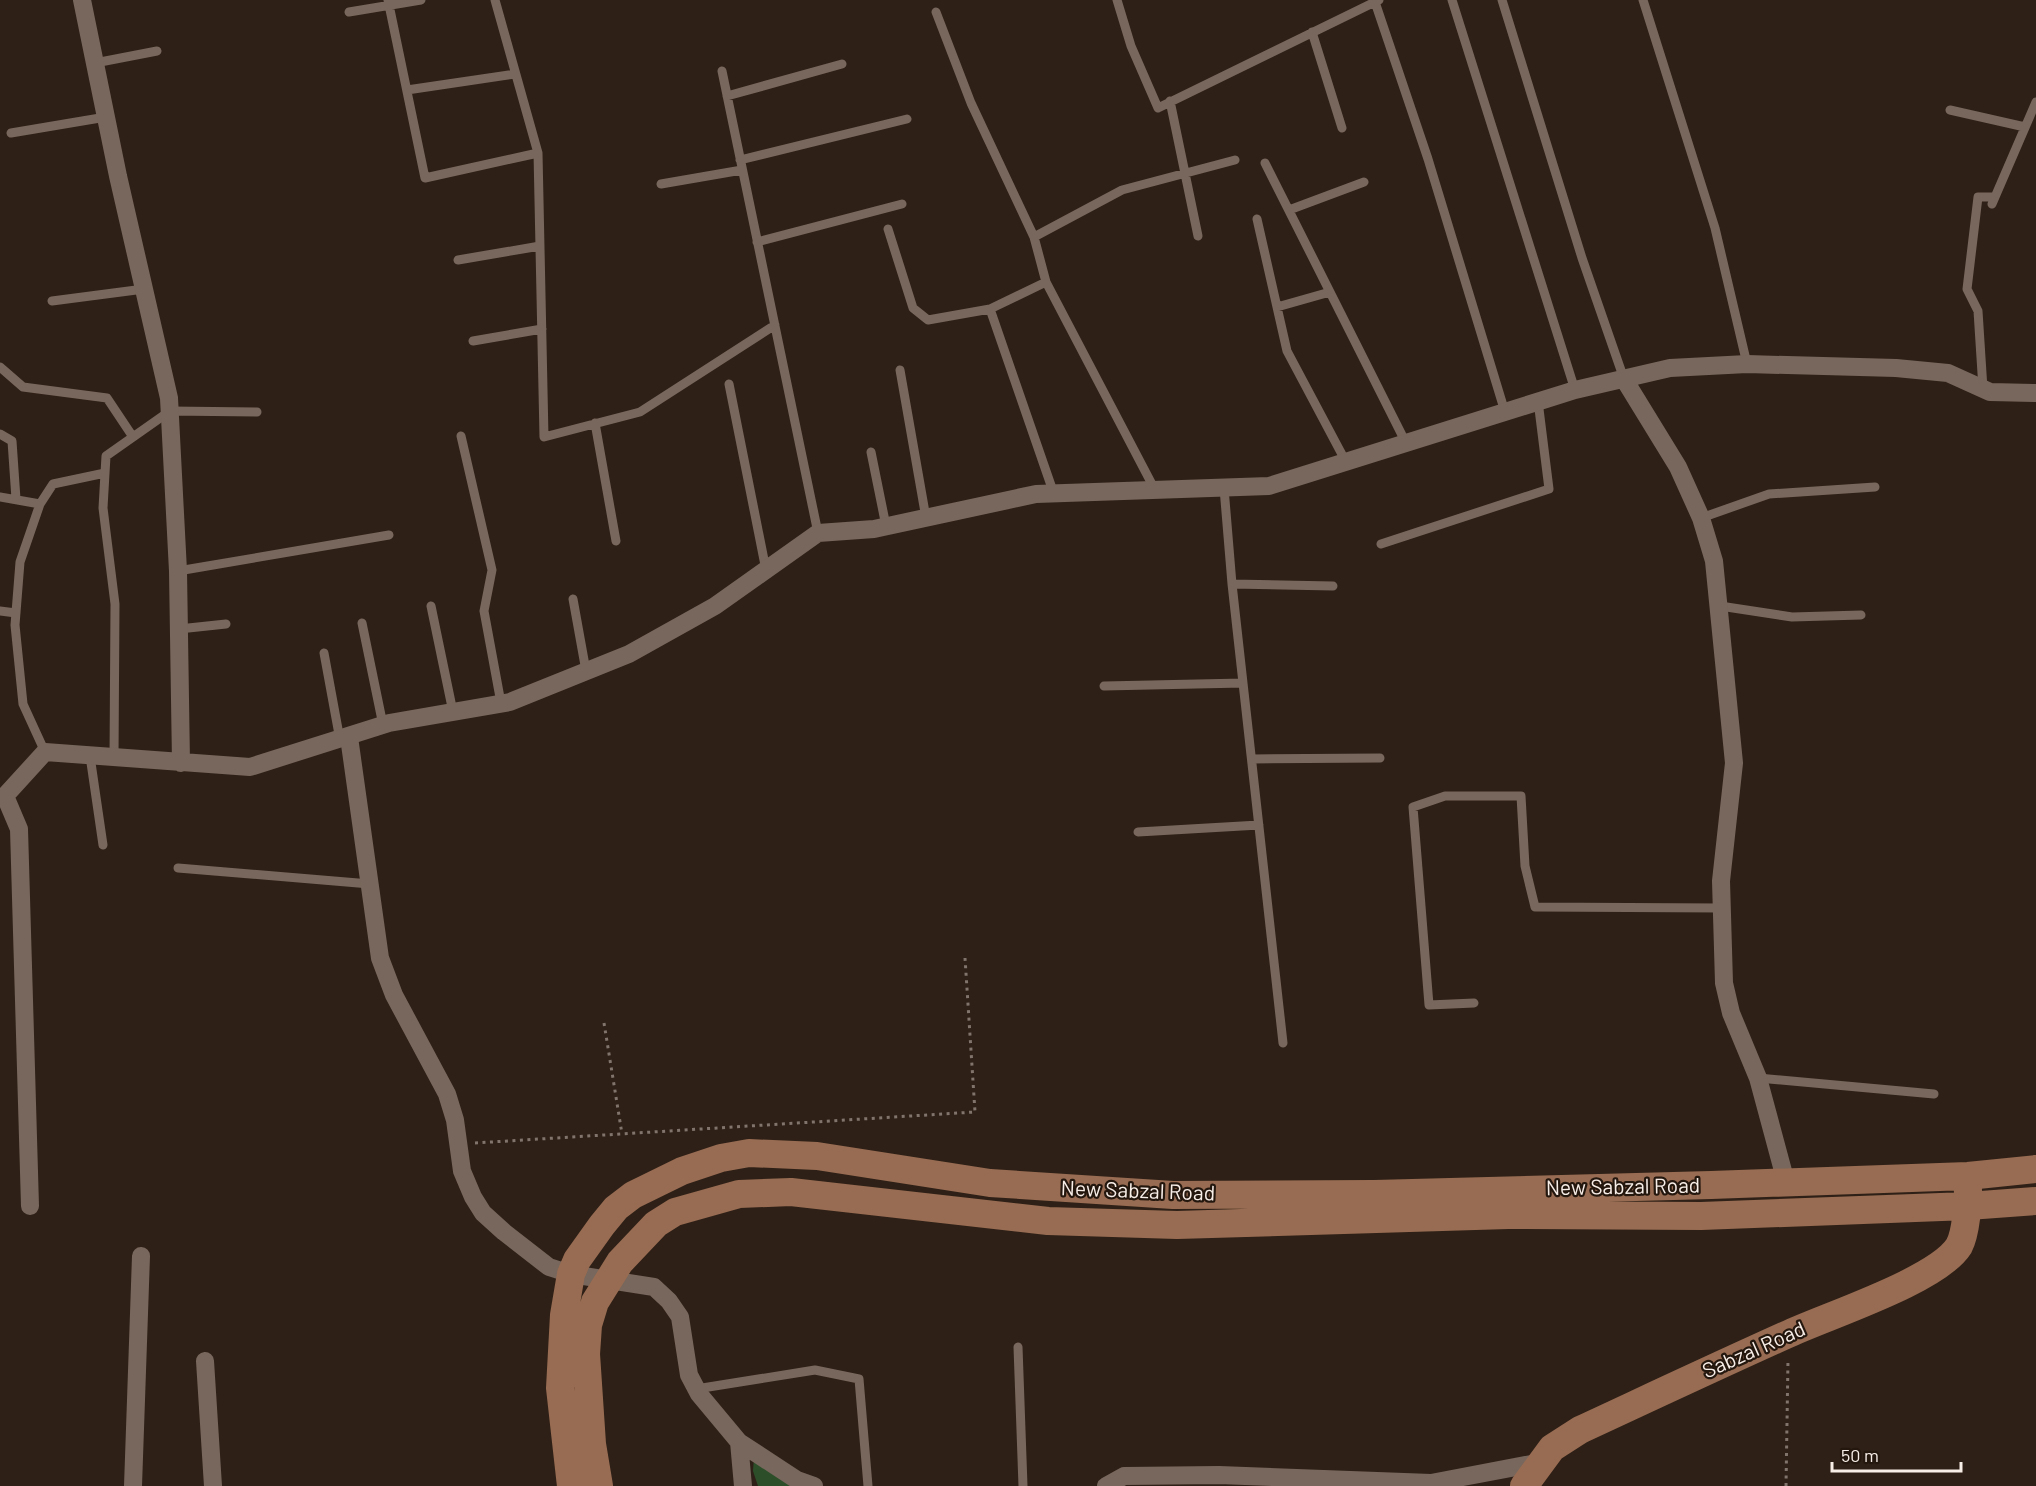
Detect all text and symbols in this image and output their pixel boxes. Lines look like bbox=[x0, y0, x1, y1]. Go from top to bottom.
street label: New Sabzal Road bbox=[1546, 1172, 1700, 1199]
street label: New Sabzal Road bbox=[1060, 1174, 1216, 1205]
street label: Sabzal Road bbox=[1698, 1315, 1809, 1382]
scale bar bbox=[1832, 1435, 1961, 1473]
text: 50 m bbox=[1841, 1444, 1879, 1466]

